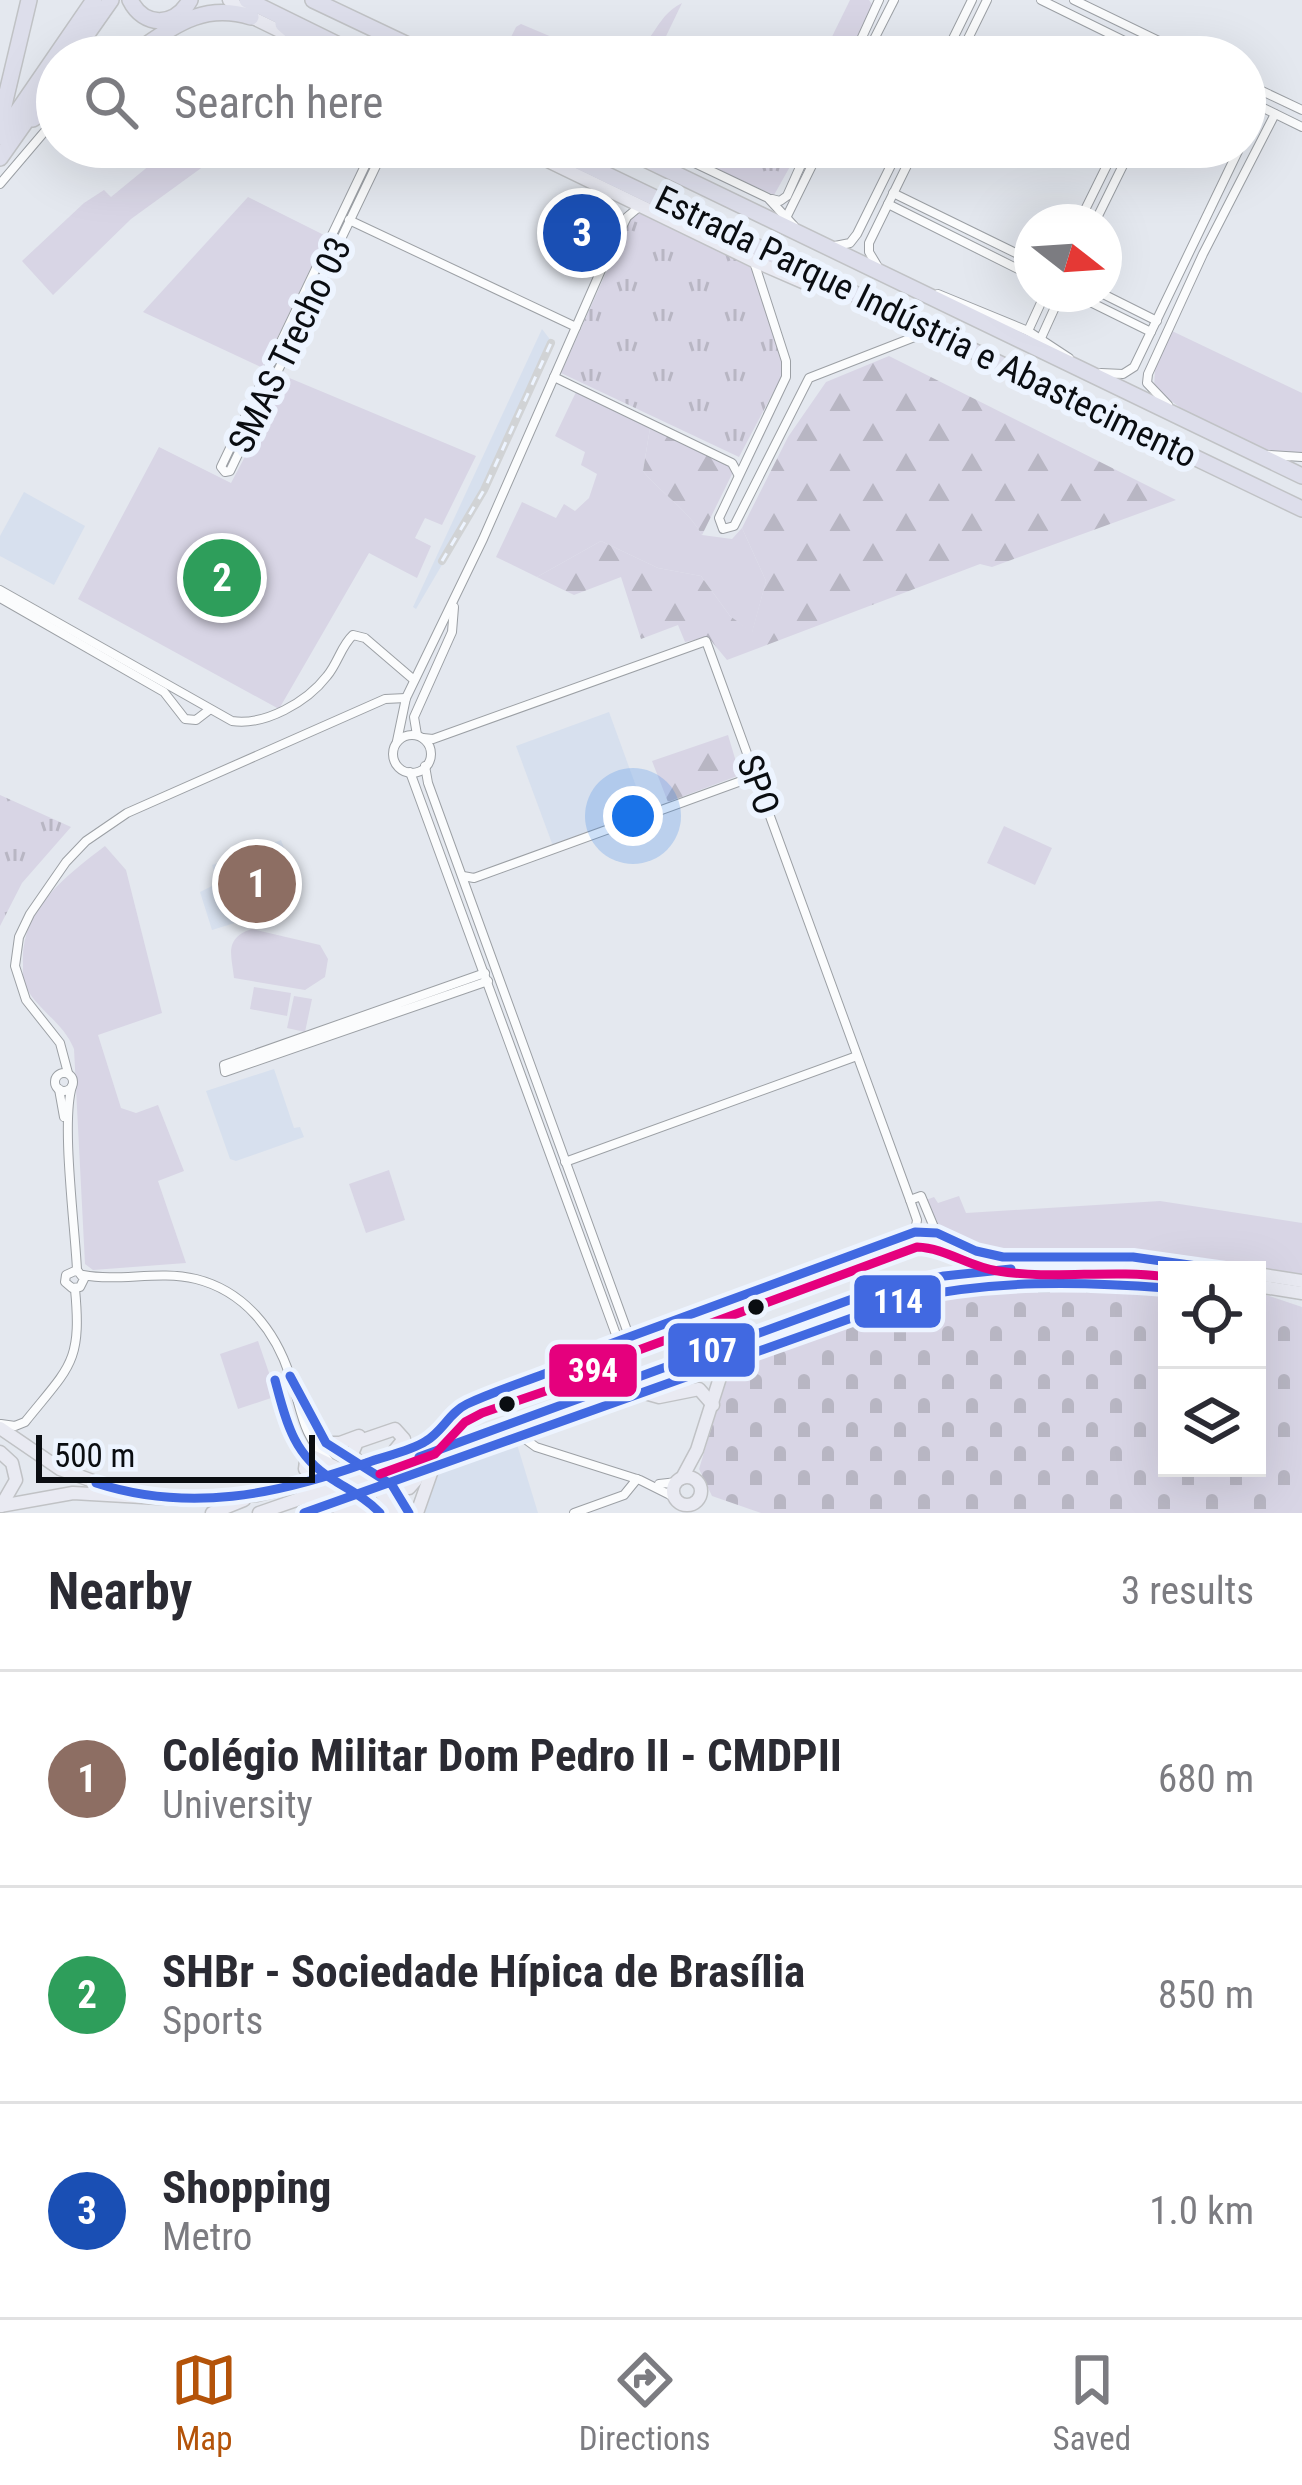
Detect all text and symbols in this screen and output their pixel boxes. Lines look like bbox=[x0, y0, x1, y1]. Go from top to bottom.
search box bbox=[36, 36, 1266, 168]
icon: search bbox=[78, 69, 144, 135]
text: Search here bbox=[174, 76, 383, 129]
street label: Estrada Parque Indústria e Abastecimento bbox=[648, 177, 1204, 477]
pin: 3 bbox=[543, 188, 621, 278]
north arrow bbox=[1014, 204, 1122, 312]
street label: SMAS Trecho 03 bbox=[220, 231, 360, 459]
pin: 2 bbox=[183, 533, 261, 623]
street label: SPO bbox=[728, 750, 788, 820]
your location bbox=[603, 786, 663, 846]
pin: 1 bbox=[218, 839, 296, 929]
map controls bbox=[1158, 1261, 1266, 1477]
button: locate bbox=[1158, 1261, 1266, 1369]
line badge: 114 bbox=[852, 1273, 943, 1330]
text: 114 bbox=[873, 1282, 923, 1321]
unlabelled marker bbox=[745, 1296, 767, 1318]
line badge: 107 bbox=[666, 1321, 757, 1379]
text: 107 bbox=[687, 1331, 737, 1370]
line badge: 394 bbox=[547, 1342, 639, 1399]
text: 394 bbox=[568, 1351, 618, 1390]
button: layers bbox=[1158, 1369, 1266, 1477]
unlabelled marker bbox=[496, 1393, 518, 1415]
scale bar bbox=[36, 1429, 315, 1482]
text: 500 m bbox=[54, 1436, 135, 1475]
text: Nearby bbox=[48, 1562, 192, 1621]
text: 3 results bbox=[1121, 1568, 1254, 1614]
text: Colégio Militar Dom Pedro II - CMDPII bbox=[162, 1729, 842, 1782]
text: 1 bbox=[77, 1756, 97, 1802]
text: 680 m bbox=[1158, 1756, 1254, 1802]
text: University bbox=[162, 1782, 313, 1828]
text: SHBr - Sociedade Hípica de Brasília bbox=[162, 1945, 805, 1998]
text: 2 bbox=[77, 1972, 97, 2018]
text: 850 m bbox=[1158, 1972, 1254, 2018]
text: Sports bbox=[162, 1998, 263, 2044]
text: Shopping bbox=[162, 2161, 332, 2214]
text: 3 bbox=[77, 2188, 97, 2234]
text: 1.0 km bbox=[1149, 2188, 1254, 2234]
text: Metro bbox=[162, 2214, 252, 2260]
tab: Map bbox=[171, 2347, 237, 2458]
tab: Directions bbox=[579, 2347, 711, 2458]
tab: Saved bbox=[1053, 2347, 1131, 2458]

